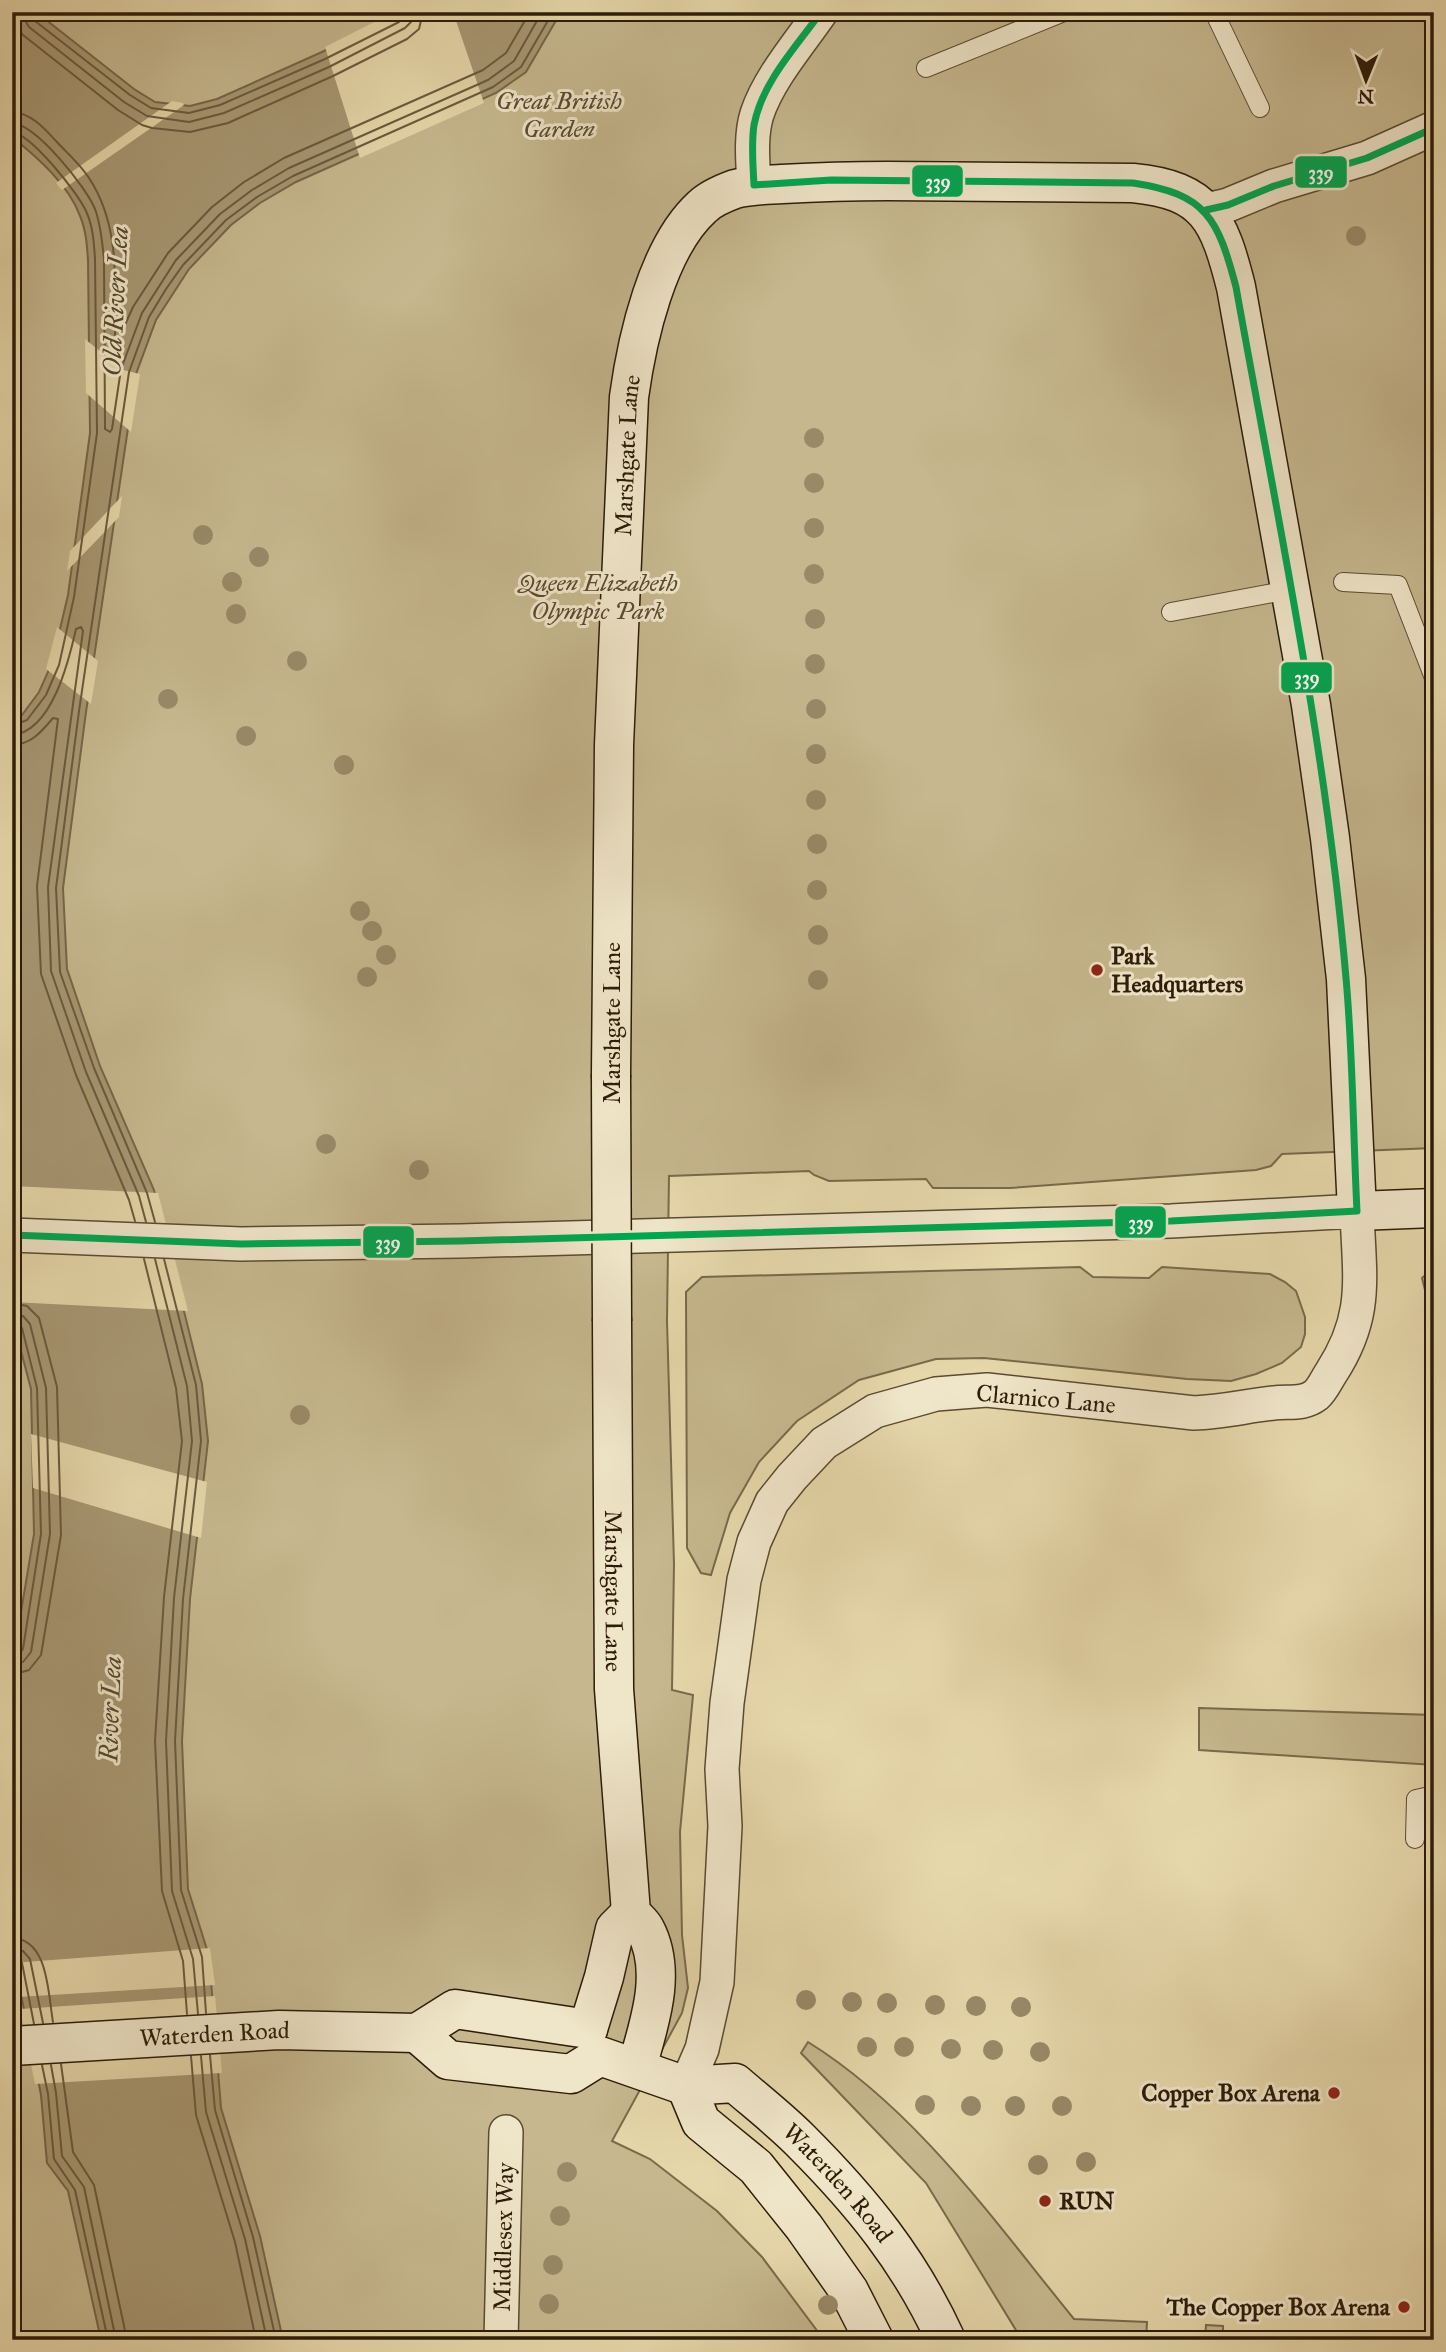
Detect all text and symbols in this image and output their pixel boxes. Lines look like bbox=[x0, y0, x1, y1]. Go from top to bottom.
north arrow bbox=[1330, 46, 1400, 116]
text: N bbox=[1357, 85, 1374, 108]
park label: Great British Garden bbox=[496, 86, 622, 144]
line badge: 339 bbox=[1294, 155, 1348, 189]
text: 339 bbox=[1308, 161, 1334, 185]
line badge: 339 bbox=[911, 164, 964, 198]
text: 339 bbox=[925, 170, 951, 194]
water label: Old River Lea bbox=[95, 225, 135, 377]
street label: Marshgate Lane bbox=[608, 372, 647, 537]
park label: Queen Elizabeth Olympic Park bbox=[517, 568, 678, 626]
line badge: 339 bbox=[1280, 661, 1333, 694]
text: 339 bbox=[1294, 666, 1320, 690]
place label: Park Headquarters bbox=[1111, 941, 1244, 999]
street label: Marshgate Lane bbox=[597, 942, 627, 1104]
marker: Park Headquarters bbox=[1089, 962, 1105, 978]
line badge: 339 bbox=[1114, 1205, 1167, 1239]
text: 339 bbox=[1128, 1211, 1154, 1235]
line badge: 339 bbox=[362, 1225, 415, 1259]
text: 339 bbox=[375, 1231, 401, 1255]
street label: Clarnico Lane bbox=[975, 1378, 1117, 1420]
street label: Marshgate Lane bbox=[598, 1510, 629, 1672]
water label: River Lea bbox=[92, 1656, 128, 1763]
street label: Waterden Road bbox=[139, 2015, 290, 2053]
place label: Copper Box Arena bbox=[1141, 2078, 1321, 2108]
marker: Copper Box Arena bbox=[1326, 2085, 1342, 2101]
street label: Waterden Road bbox=[777, 2117, 899, 2249]
street label: Middlesex Way bbox=[487, 2161, 520, 2312]
place label: RUN bbox=[1059, 2186, 1115, 2216]
marker: RUN bbox=[1037, 2193, 1053, 2209]
place label: The Copper Box Arena bbox=[1165, 2292, 1391, 2322]
marker: The Copper Box Arena bbox=[1396, 2299, 1412, 2315]

